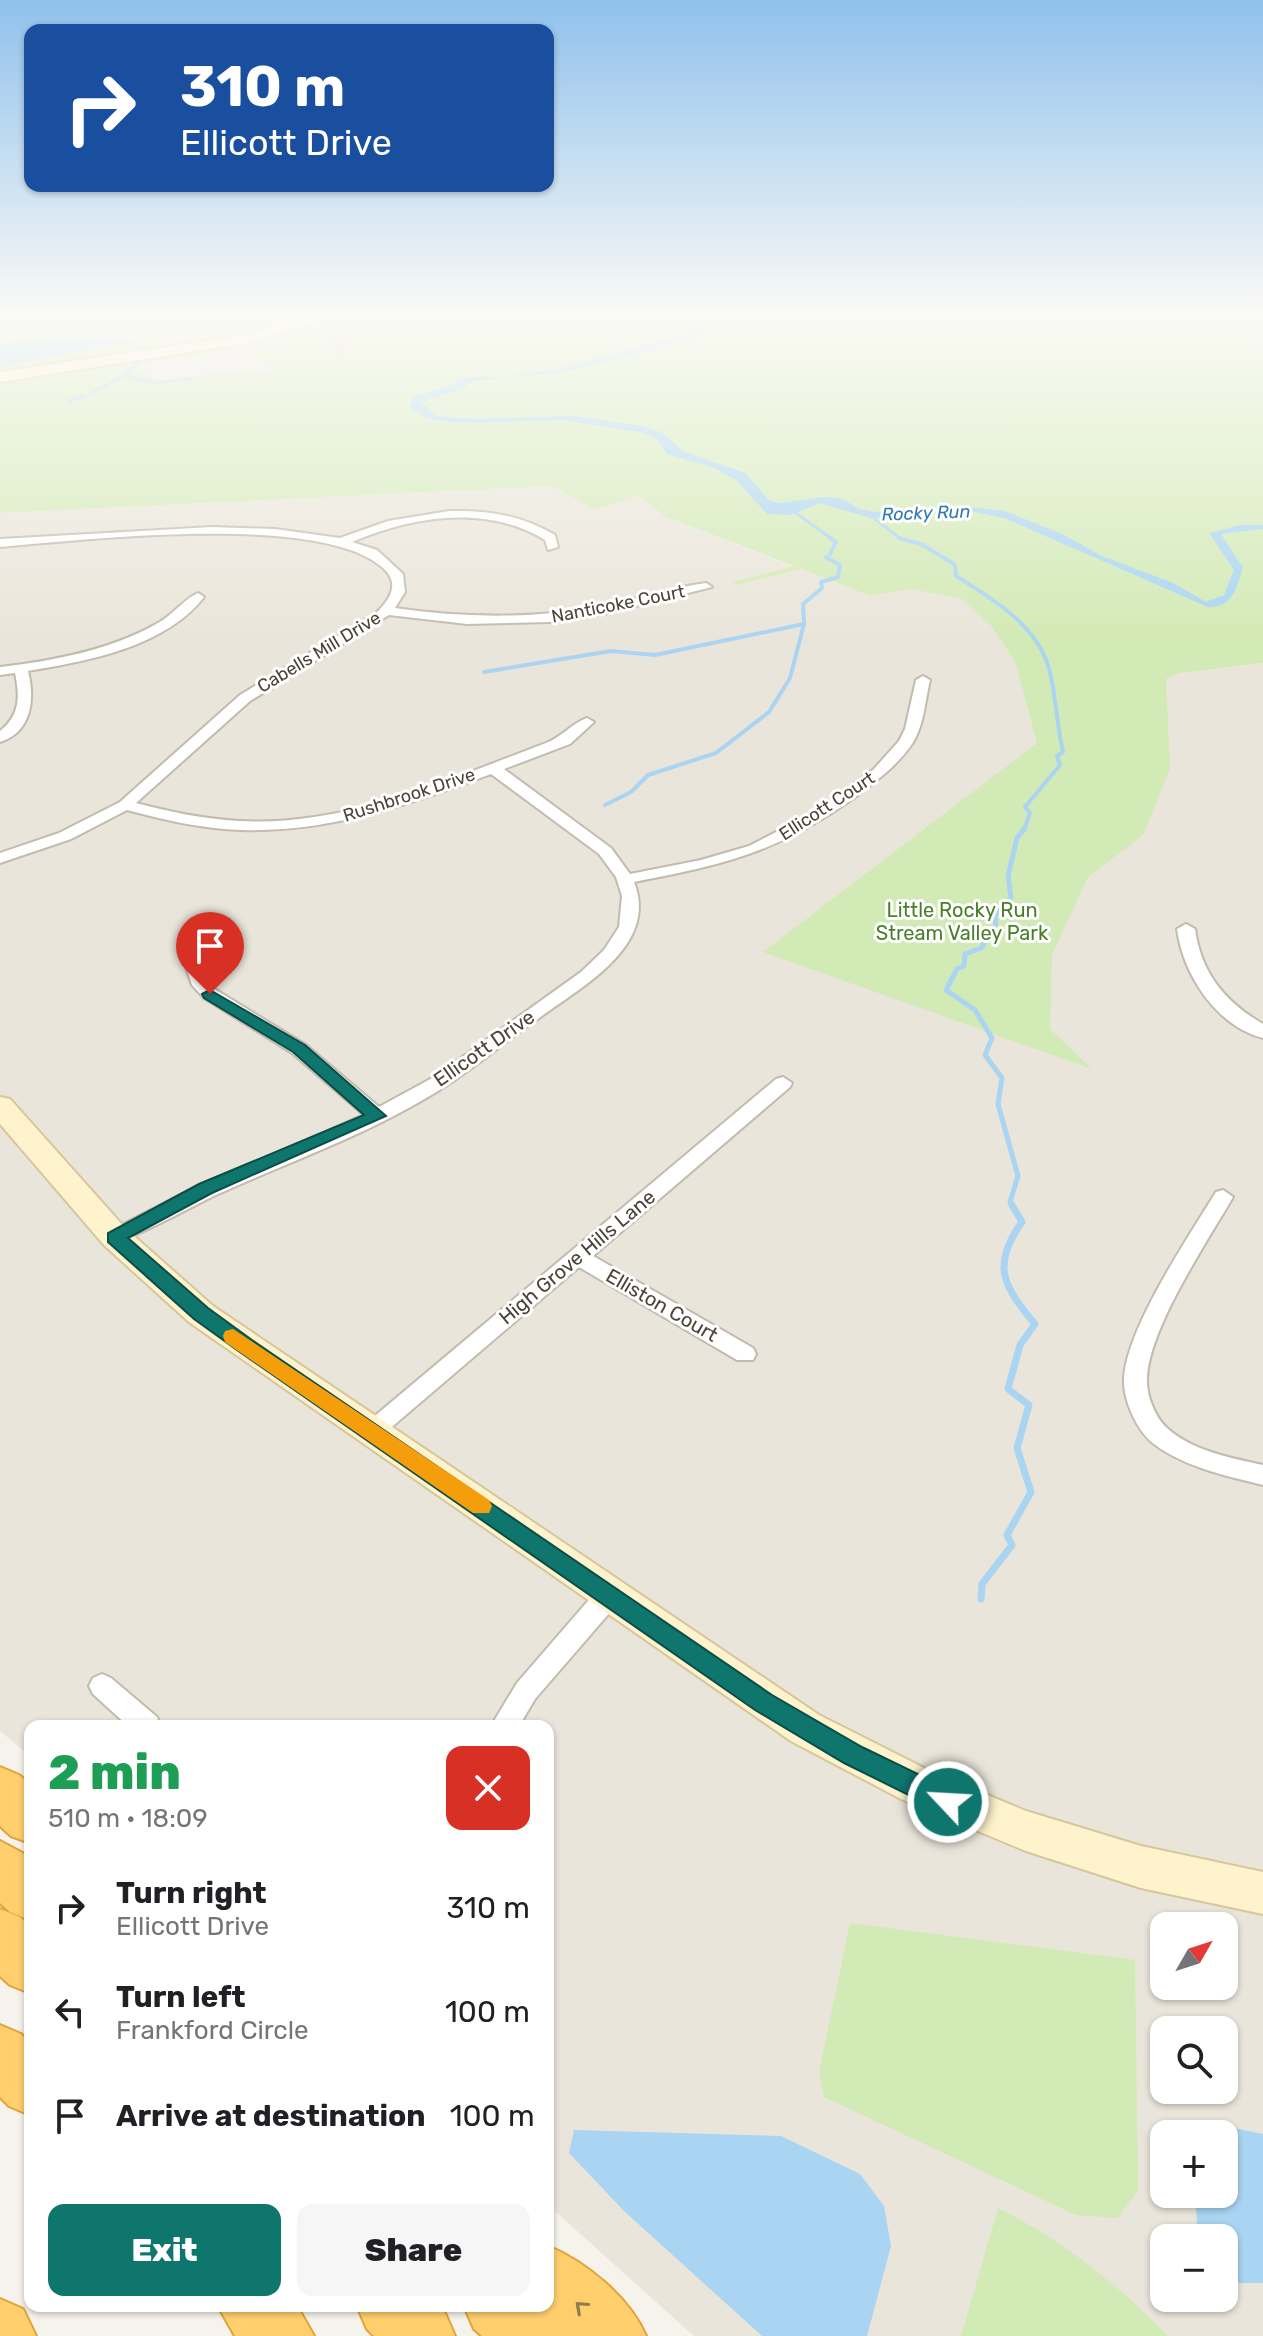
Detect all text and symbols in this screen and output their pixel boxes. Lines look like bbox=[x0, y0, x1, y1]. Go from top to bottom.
text: 310 m bbox=[180, 54, 345, 120]
icon: right bbox=[48, 56, 152, 160]
text: Ellicott Drive bbox=[180, 121, 392, 164]
water label: Rocky Run bbox=[881, 500, 971, 526]
street label: Nanticoke Court bbox=[550, 580, 686, 628]
street label: Cabells Mill Drive bbox=[253, 606, 385, 698]
street label: Rushbrook Drive bbox=[340, 763, 478, 827]
street label: Ellicott Court bbox=[775, 767, 879, 845]
park label: Little Rocky Run Stream Valley Park bbox=[876, 898, 1049, 945]
pin bbox=[176, 912, 244, 994]
icon: arrive bbox=[188, 924, 232, 968]
street label: Ellicott Drive bbox=[429, 1004, 539, 1092]
street label: High Grove Hills Lane bbox=[494, 1185, 660, 1329]
street label: Elliston Court bbox=[602, 1263, 722, 1347]
text: 2 min bbox=[48, 1744, 181, 1801]
button: close bbox=[446, 1746, 530, 1830]
position arrow bbox=[906, 1760, 990, 1844]
text: 510 m · 18:09 bbox=[48, 1803, 208, 1834]
text: Turn right bbox=[116, 1875, 267, 1911]
icon: right bbox=[48, 1886, 92, 1930]
text: 310 m bbox=[447, 1890, 530, 1926]
text: Ellicott Drive bbox=[116, 1911, 269, 1942]
north arrow bbox=[1150, 1912, 1238, 2000]
map controls bbox=[1150, 1912, 1238, 2312]
text: Turn left bbox=[116, 1979, 246, 2015]
icon: left bbox=[48, 1990, 92, 2034]
text: 100 m bbox=[445, 1994, 530, 2030]
text: Frankford Circle bbox=[116, 2015, 309, 2046]
button: search bbox=[1150, 2016, 1238, 2104]
icon: arrive bbox=[48, 2094, 92, 2138]
text: Arrive at destination bbox=[116, 2098, 426, 2134]
text: 100 m bbox=[450, 2098, 535, 2134]
button: + bbox=[1150, 2120, 1238, 2208]
button: Exit bbox=[48, 2204, 281, 2296]
button: Share bbox=[297, 2204, 530, 2296]
button: − bbox=[1150, 2224, 1238, 2312]
one-way arrow bbox=[575, 2302, 590, 2317]

